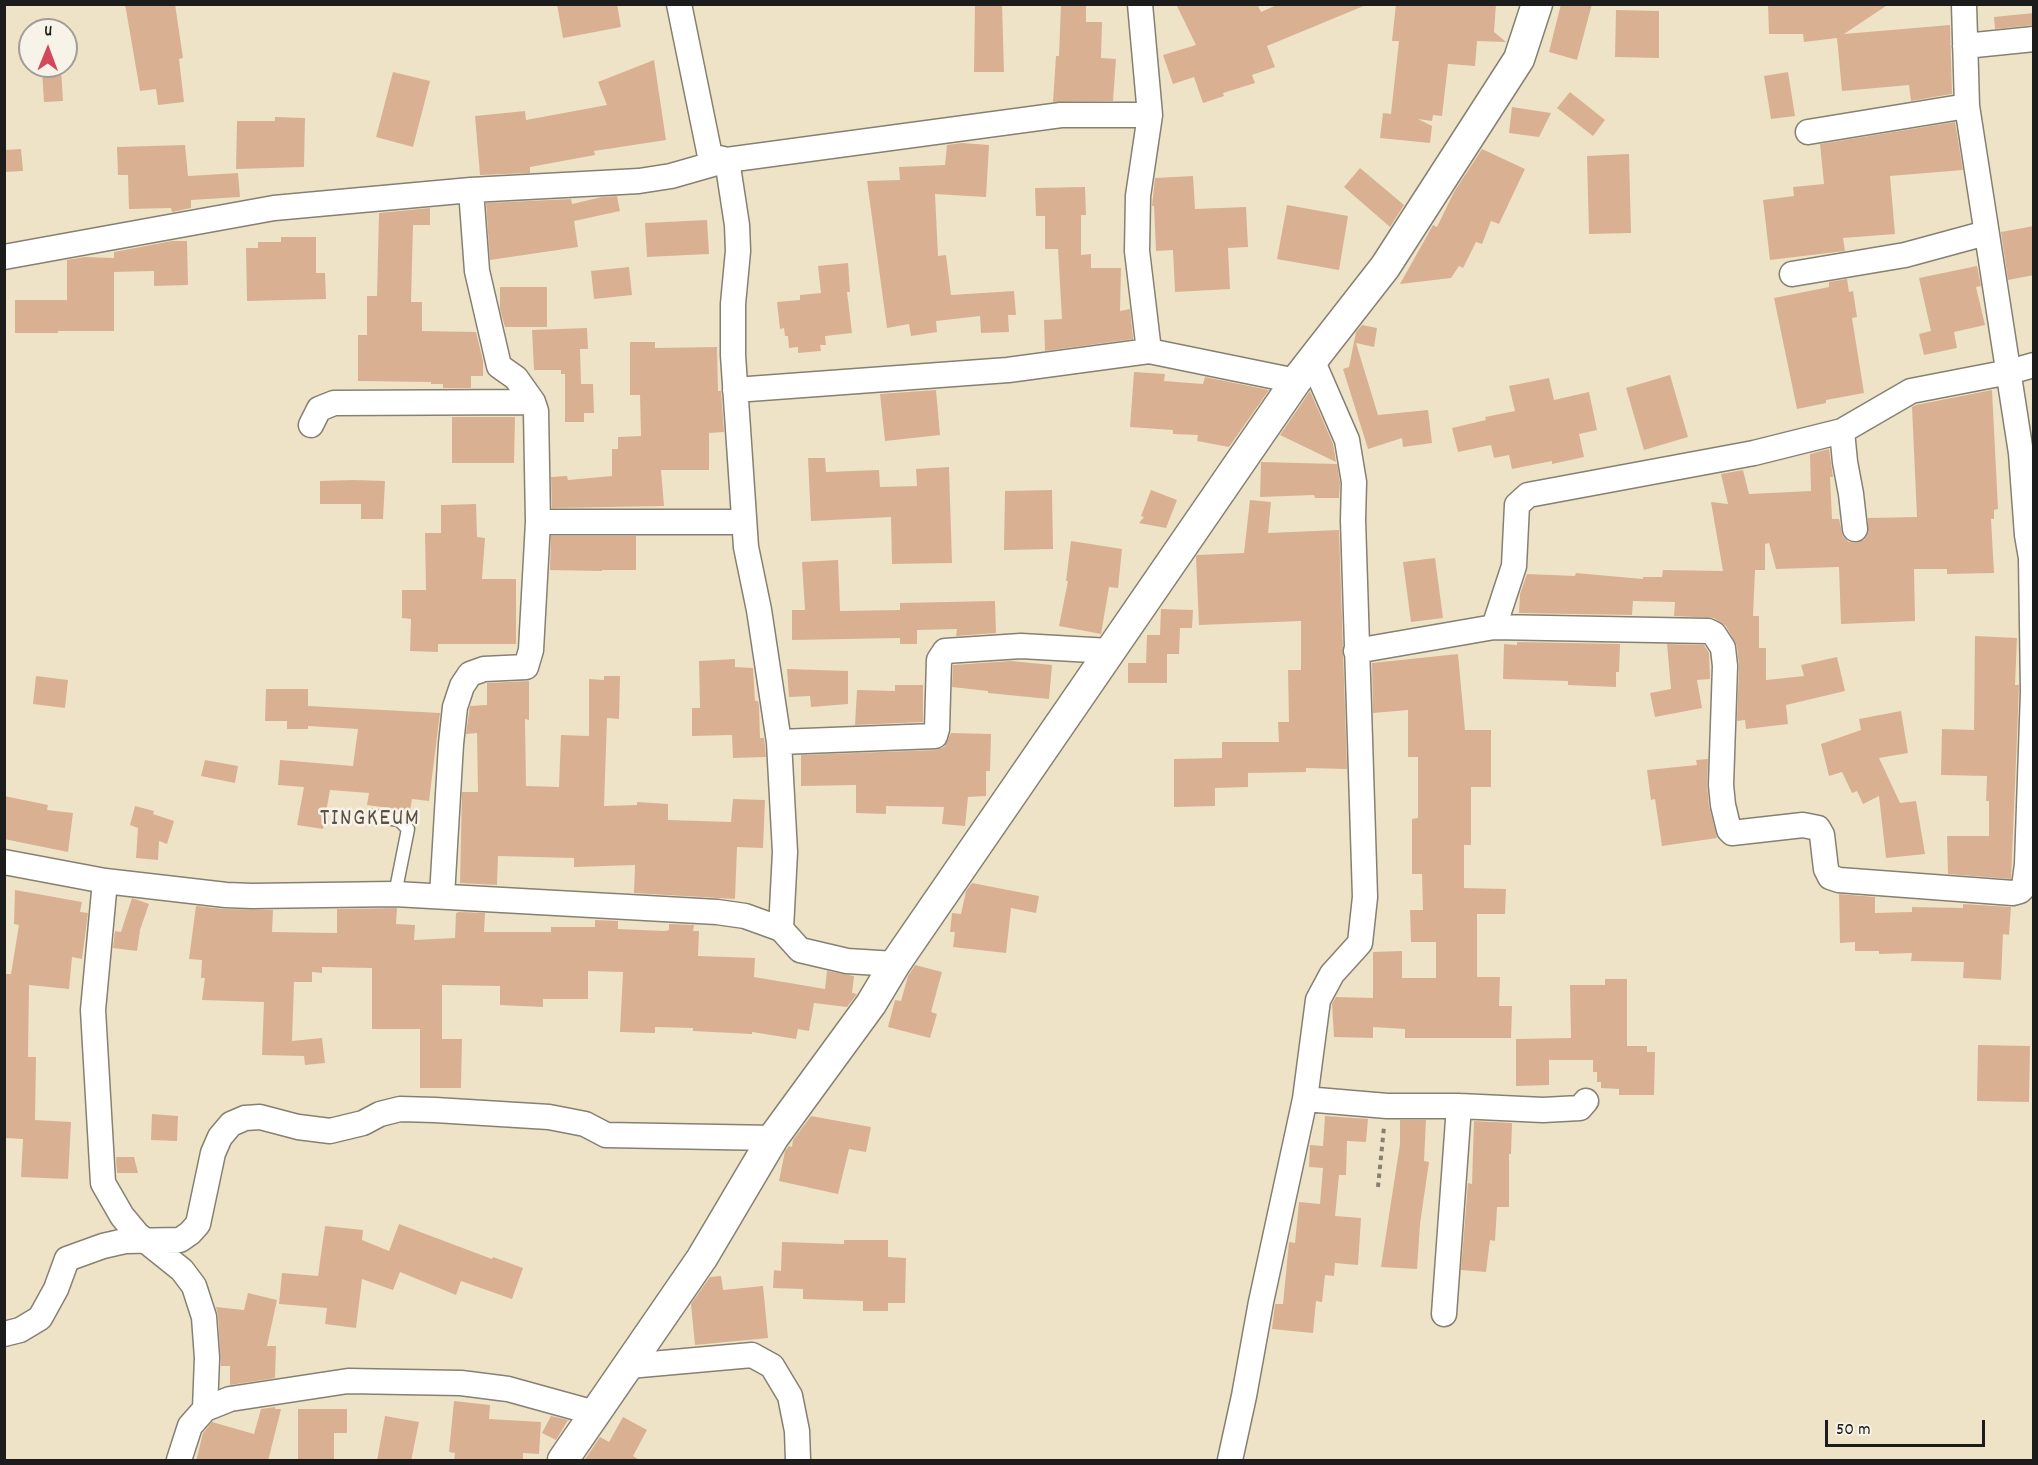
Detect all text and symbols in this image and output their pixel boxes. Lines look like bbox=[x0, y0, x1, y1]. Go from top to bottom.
north arrow bbox=[18, 18, 78, 78]
text: U bbox=[44, 20, 52, 43]
district label: TINGKEUM bbox=[320, 807, 420, 835]
scale bar bbox=[1828, 1408, 1988, 1446]
text: 50 m bbox=[1836, 1418, 1871, 1443]

